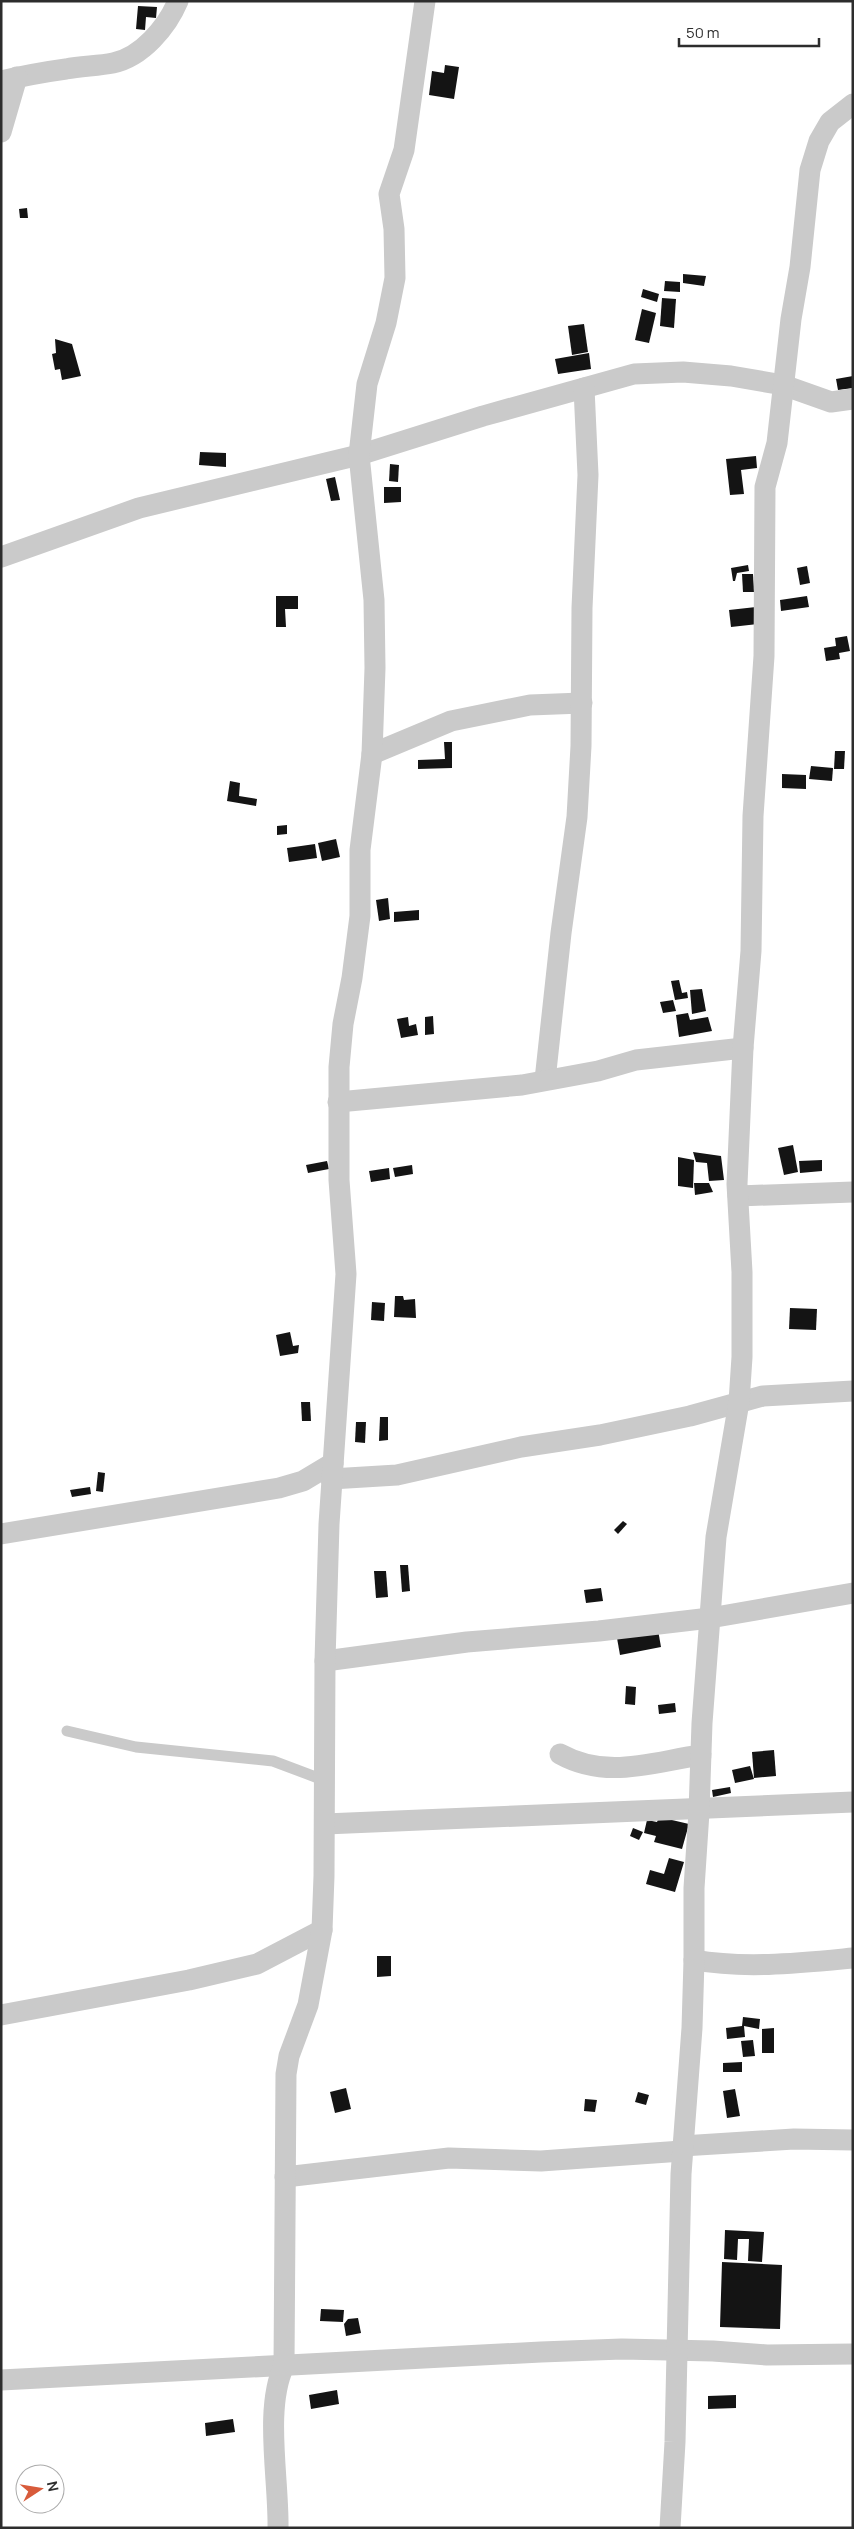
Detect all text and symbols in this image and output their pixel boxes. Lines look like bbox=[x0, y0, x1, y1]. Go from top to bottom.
scale bar bbox=[679, 15, 819, 47]
text: 50 m bbox=[686, 22, 720, 43]
north arrow bbox=[15, 2464, 65, 2514]
text: N bbox=[43, 2479, 64, 2493]

